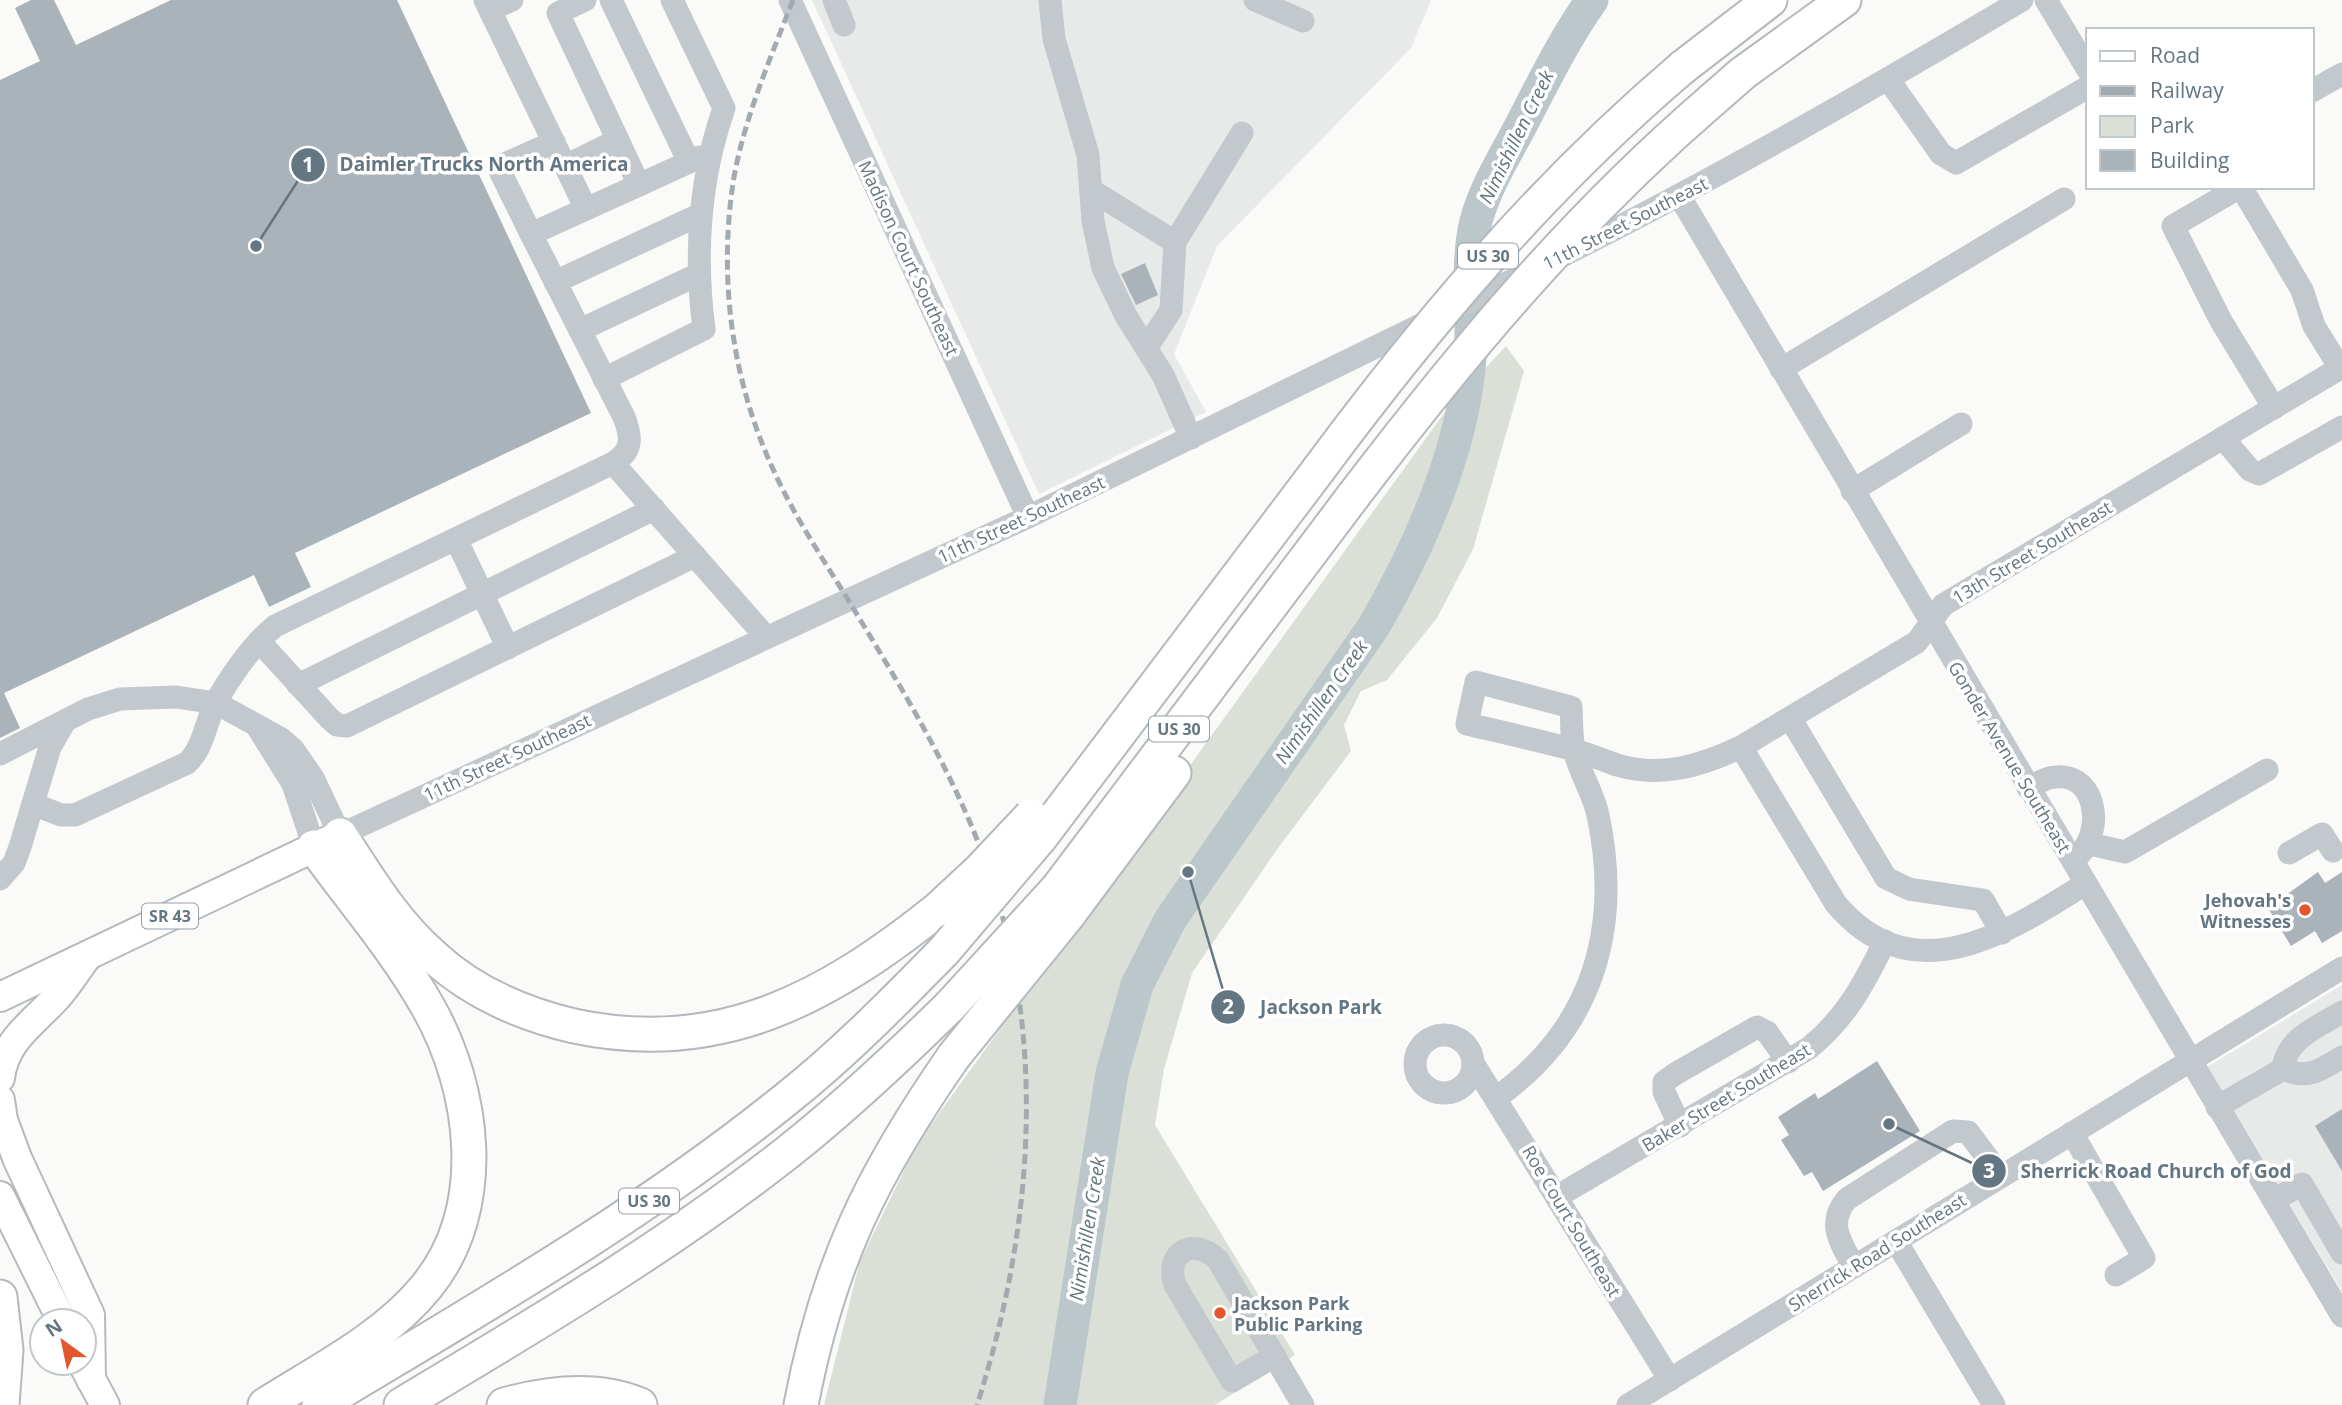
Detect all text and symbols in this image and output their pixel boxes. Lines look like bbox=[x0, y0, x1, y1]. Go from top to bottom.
legend bbox=[2086, 28, 2314, 189]
text: Road bbox=[2150, 41, 2200, 69]
water label: Nimishillen Creek bbox=[1472, 65, 1560, 208]
text: Railway bbox=[2150, 76, 2224, 104]
text: Park bbox=[2150, 111, 2194, 139]
callout: Daimler Trucks North America bbox=[291, 145, 642, 185]
text: Building bbox=[2150, 146, 2229, 174]
text: 1 bbox=[302, 150, 314, 178]
text: Daimler Trucks North America bbox=[340, 151, 628, 177]
street label: Madison Court Southeast bbox=[853, 156, 965, 360]
street label: 11th Street Southeast bbox=[1538, 171, 1712, 275]
road number: US 30 bbox=[1458, 244, 1518, 268]
street label: 11th Street Southeast bbox=[933, 470, 1109, 568]
street label: 13th Street Southeast bbox=[1948, 495, 2116, 609]
water label: Nimishillen Creek bbox=[1269, 634, 1374, 769]
street label: Gonder Avenue Southeast bbox=[1943, 657, 2077, 857]
street label: 11th Street Southeast bbox=[419, 708, 595, 806]
road number: US 30 bbox=[1149, 716, 1209, 742]
place label: Jehovah's Witnesses bbox=[2200, 888, 2291, 933]
marker: Jehovah's Witnesses bbox=[2297, 902, 2313, 918]
road number: SR 43 bbox=[142, 904, 198, 928]
callout: Jackson Park bbox=[1211, 987, 1396, 1027]
text: 2 bbox=[1222, 992, 1234, 1020]
text: Jackson Park bbox=[1258, 994, 1382, 1020]
street label: Baker Street Southeast bbox=[1637, 1037, 1815, 1157]
street label: Roe Court Southeast bbox=[1517, 1141, 1627, 1301]
callout: Sherrick Road Church of God bbox=[1971, 1151, 2305, 1191]
water label: Nimishillen Creek bbox=[1063, 1155, 1111, 1303]
text: 3 bbox=[1983, 1156, 1995, 1184]
text: Sherrick Road Church of God bbox=[2021, 1158, 2291, 1184]
street label: Sherrick Road Southeast bbox=[1784, 1188, 1970, 1316]
road number: US 30 bbox=[619, 1189, 679, 1214]
place label: Jackson Park Public Parking bbox=[1232, 1291, 1362, 1336]
marker: Jackson Park Public Parking bbox=[1212, 1305, 1228, 1321]
north arrow bbox=[28, 1307, 98, 1377]
text: N bbox=[40, 1313, 67, 1343]

